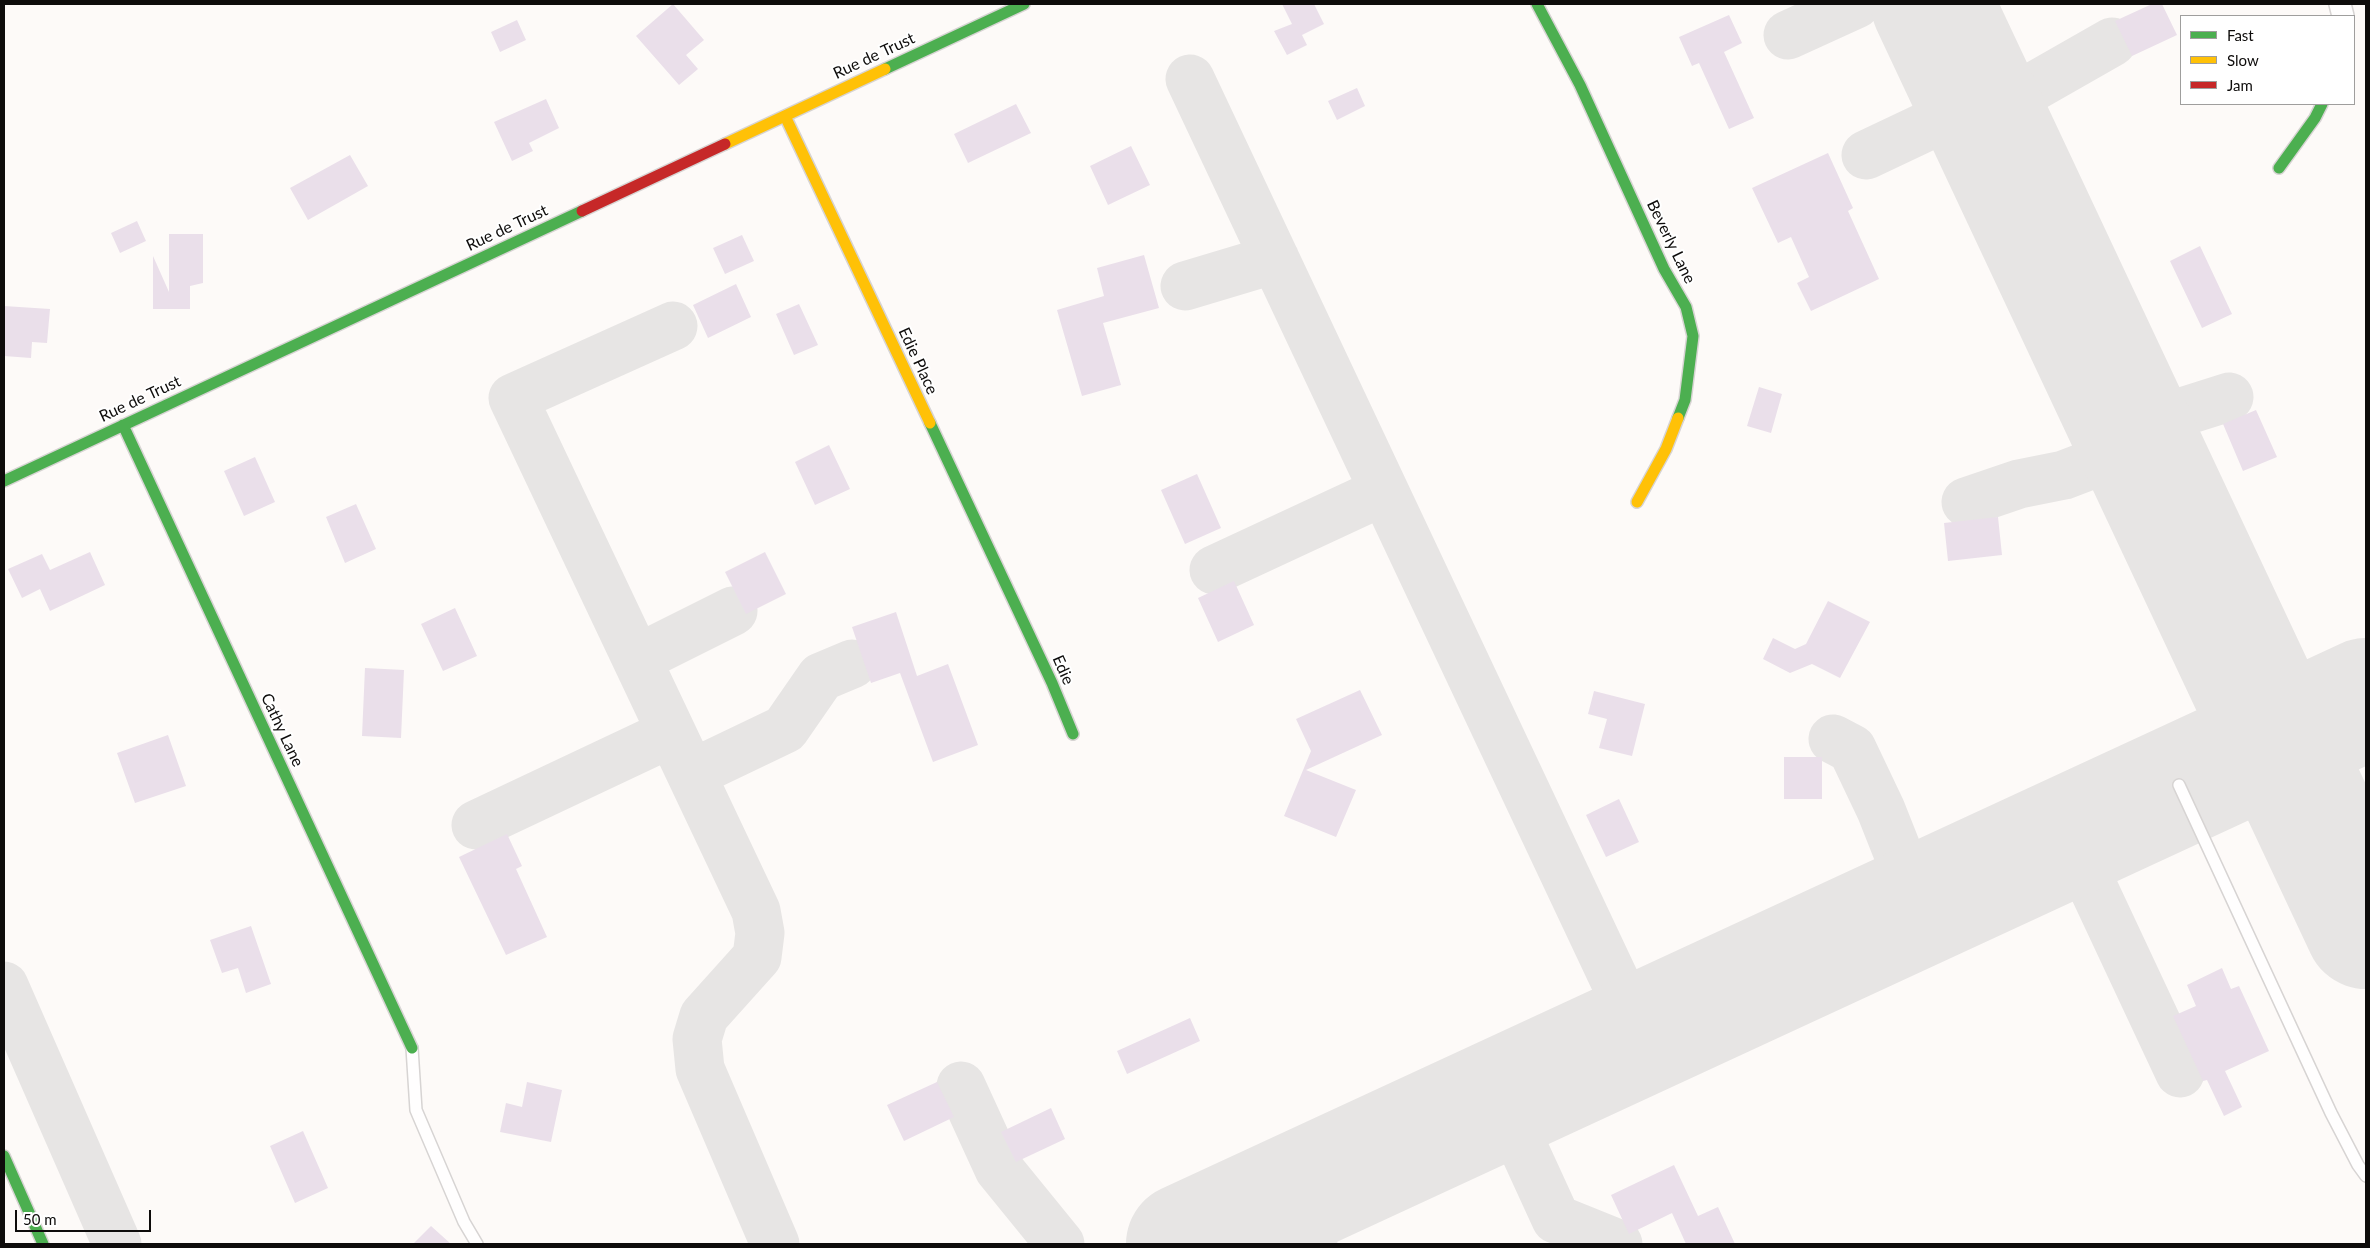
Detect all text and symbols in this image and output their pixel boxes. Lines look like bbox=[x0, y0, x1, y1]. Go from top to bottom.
legend bbox=[2180, 15, 2355, 105]
text: Fast bbox=[2227, 26, 2254, 44]
street label: Rue de Trust bbox=[830, 29, 918, 83]
text: Slow bbox=[2227, 51, 2259, 69]
text: Jam bbox=[2227, 76, 2253, 94]
street label: Beverly Lane bbox=[1643, 197, 1699, 287]
street label: Rue de Trust bbox=[463, 201, 551, 255]
street label: Edie Place bbox=[894, 325, 942, 397]
street label: Rue de Trust bbox=[96, 372, 184, 426]
street label: Edie bbox=[1048, 652, 1078, 688]
street label: Cathy Lane bbox=[257, 690, 307, 770]
scale bar bbox=[18, 1200, 154, 1232]
text: 50 m bbox=[23, 1210, 57, 1228]

